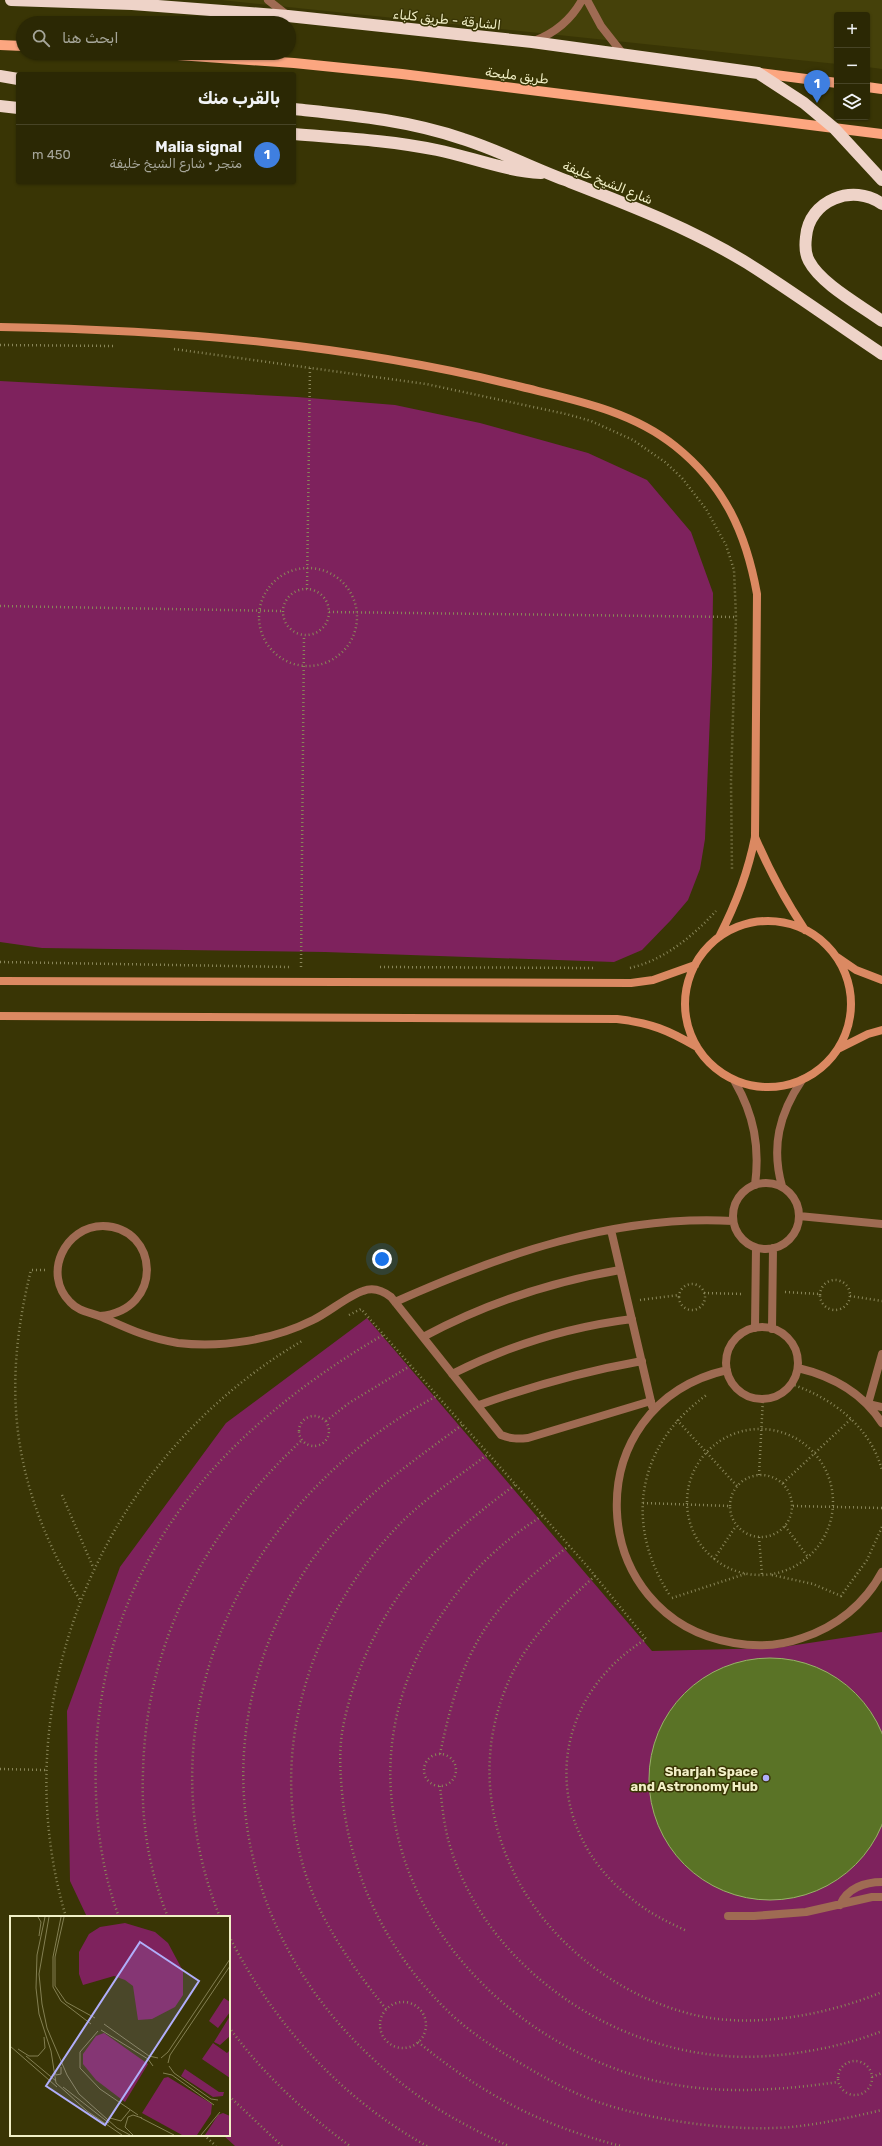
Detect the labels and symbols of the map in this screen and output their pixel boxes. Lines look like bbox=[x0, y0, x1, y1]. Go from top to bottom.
street label: الشارقة - طريق كلباء bbox=[392, 6, 502, 34]
street label: طريق مليحة bbox=[484, 64, 549, 88]
pin: 1 bbox=[804, 70, 830, 103]
street label: شارع الشيخ خليفة bbox=[560, 158, 655, 209]
your location bbox=[372, 1249, 392, 1269]
place label: Sharjah Space and Astronomy Hub bbox=[631, 1764, 758, 1794]
marker: Sharjah Space and Astronomy Hub bbox=[761, 1773, 771, 1783]
inset map bbox=[10, 1916, 230, 2136]

